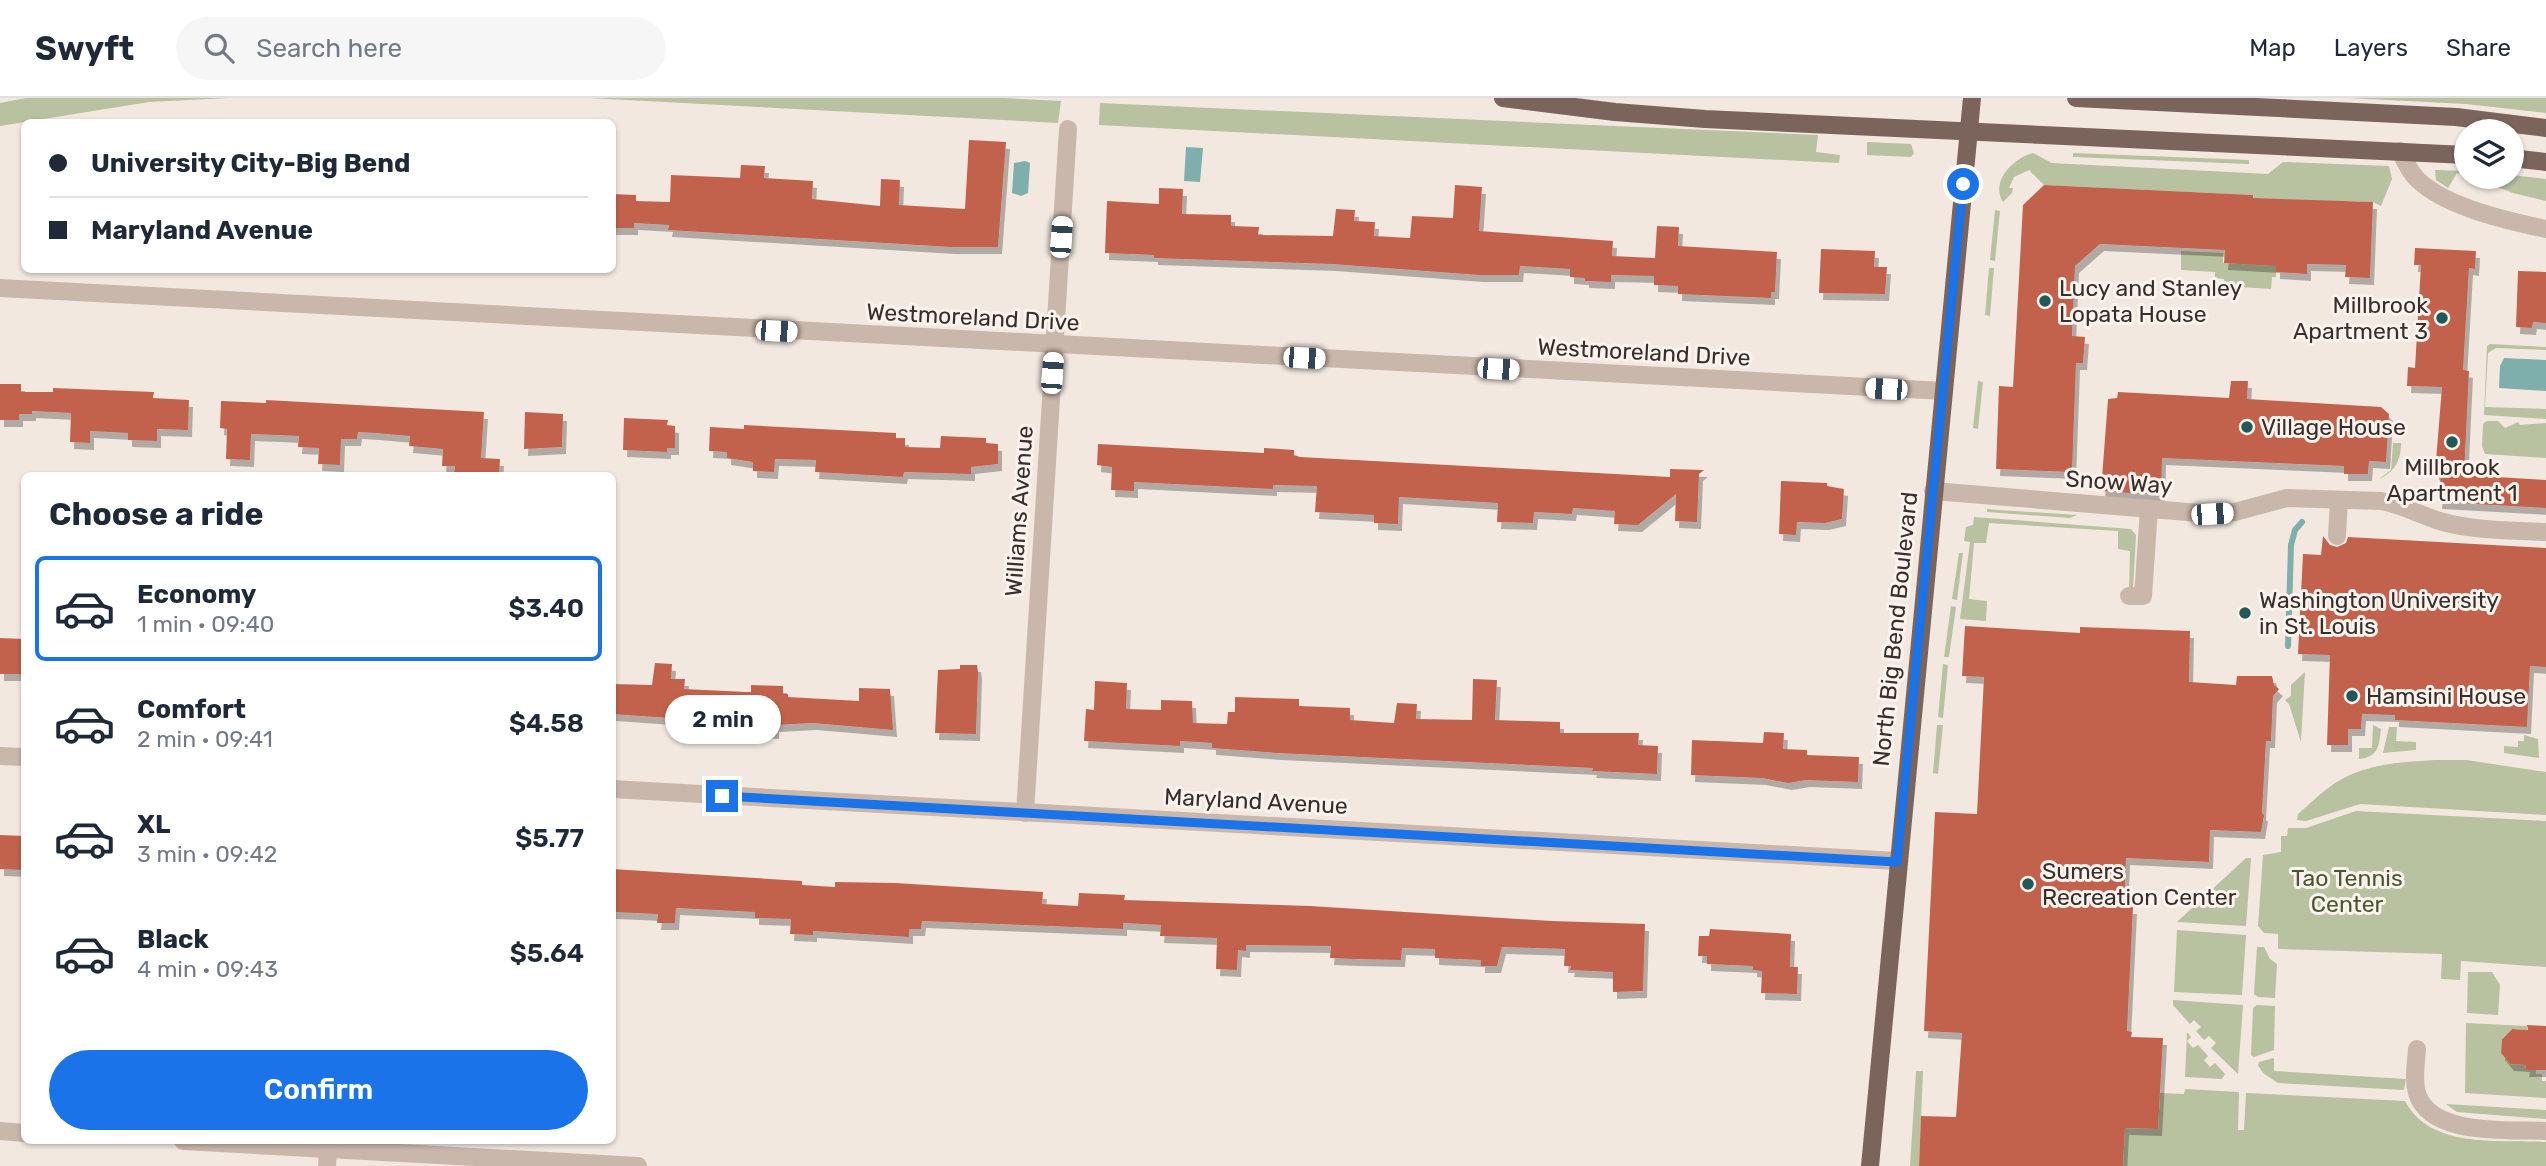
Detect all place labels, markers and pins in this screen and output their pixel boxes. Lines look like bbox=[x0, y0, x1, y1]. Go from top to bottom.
place label: Lucy and Stanley Lopata House bbox=[2059, 274, 2242, 328]
place label: Millbrook Apartment 3 bbox=[2293, 291, 2428, 345]
marker: Lucy and Stanley Lopata House bbox=[2037, 293, 2053, 309]
marker: Millbrook Apartment 3 bbox=[2434, 310, 2450, 326]
place label: Village House bbox=[2261, 413, 2406, 441]
marker: Village House bbox=[2239, 419, 2255, 435]
marker: Millbrook Apartment 1 bbox=[2444, 434, 2460, 450]
place label: Millbrook Apartment 1 bbox=[2386, 453, 2518, 507]
place label: Washington University in St. Louis bbox=[2259, 586, 2499, 640]
marker: Washington University in St. Louis bbox=[2237, 605, 2253, 621]
place label: Hamsini House bbox=[2366, 682, 2526, 710]
marker: Hamsini House bbox=[2344, 688, 2360, 704]
place label: Sumers Recreation Center bbox=[2042, 857, 2237, 911]
marker: Sumers Recreation Center bbox=[2020, 876, 2036, 892]

